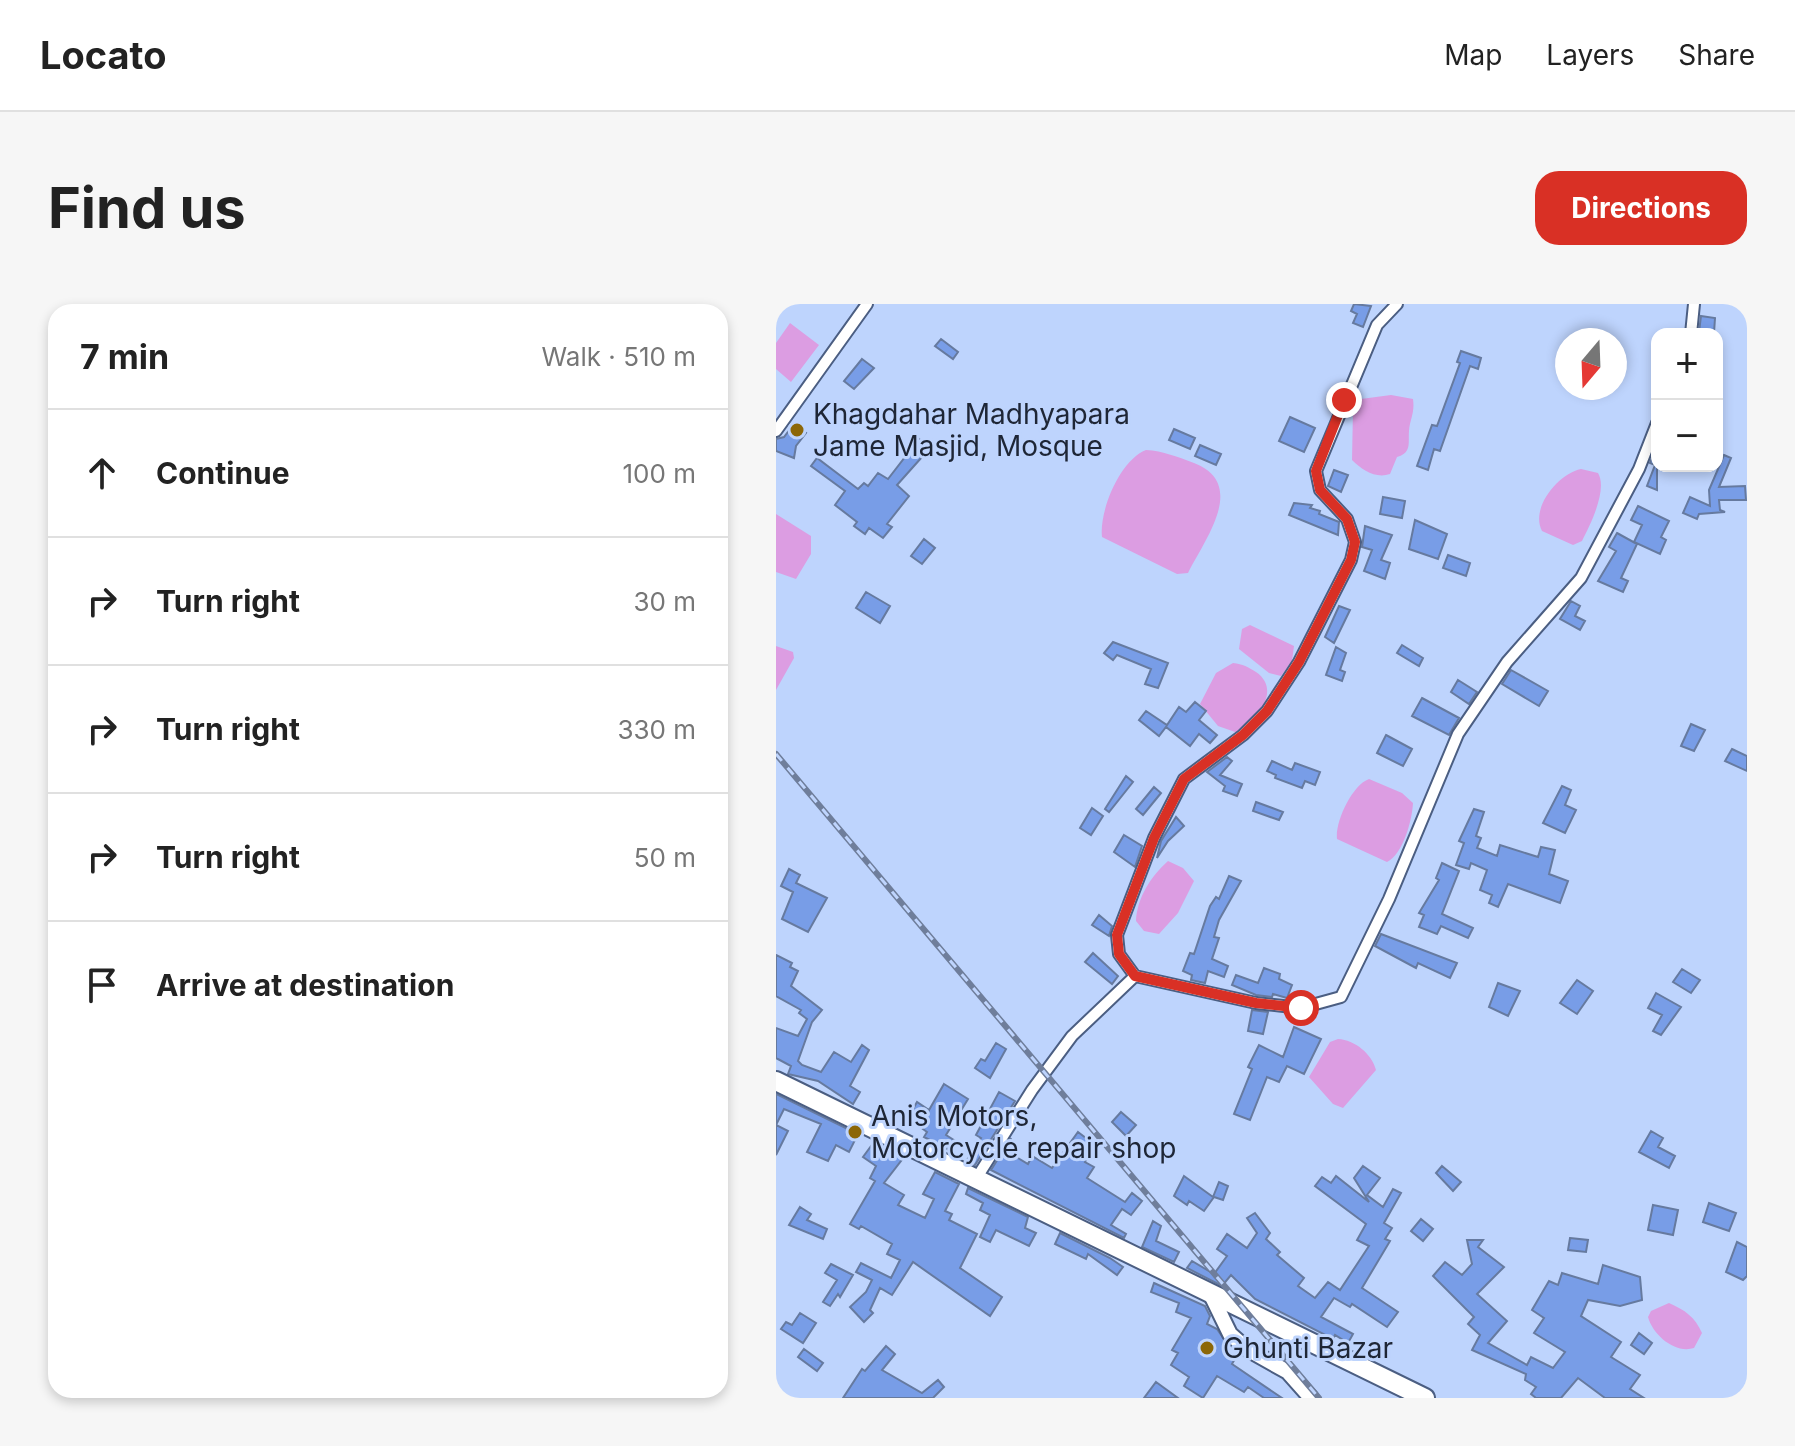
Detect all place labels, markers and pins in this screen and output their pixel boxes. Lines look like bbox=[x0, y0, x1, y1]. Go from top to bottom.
place label: Khagdahar Madhyapara Jame Masjid, Mosque bbox=[813, 397, 1130, 463]
marker: Khagdahar Madhyapara Jame Masjid, Mosque bbox=[788, 421, 806, 439]
place label: Anis Motors, Motorcycle repair shop bbox=[871, 1099, 1176, 1165]
marker: Anis Motors, Motorcycle repair shop bbox=[846, 1123, 864, 1141]
place label: Ghunti Bazar bbox=[1223, 1331, 1393, 1365]
marker: Ghunti Bazar bbox=[1198, 1339, 1216, 1357]

